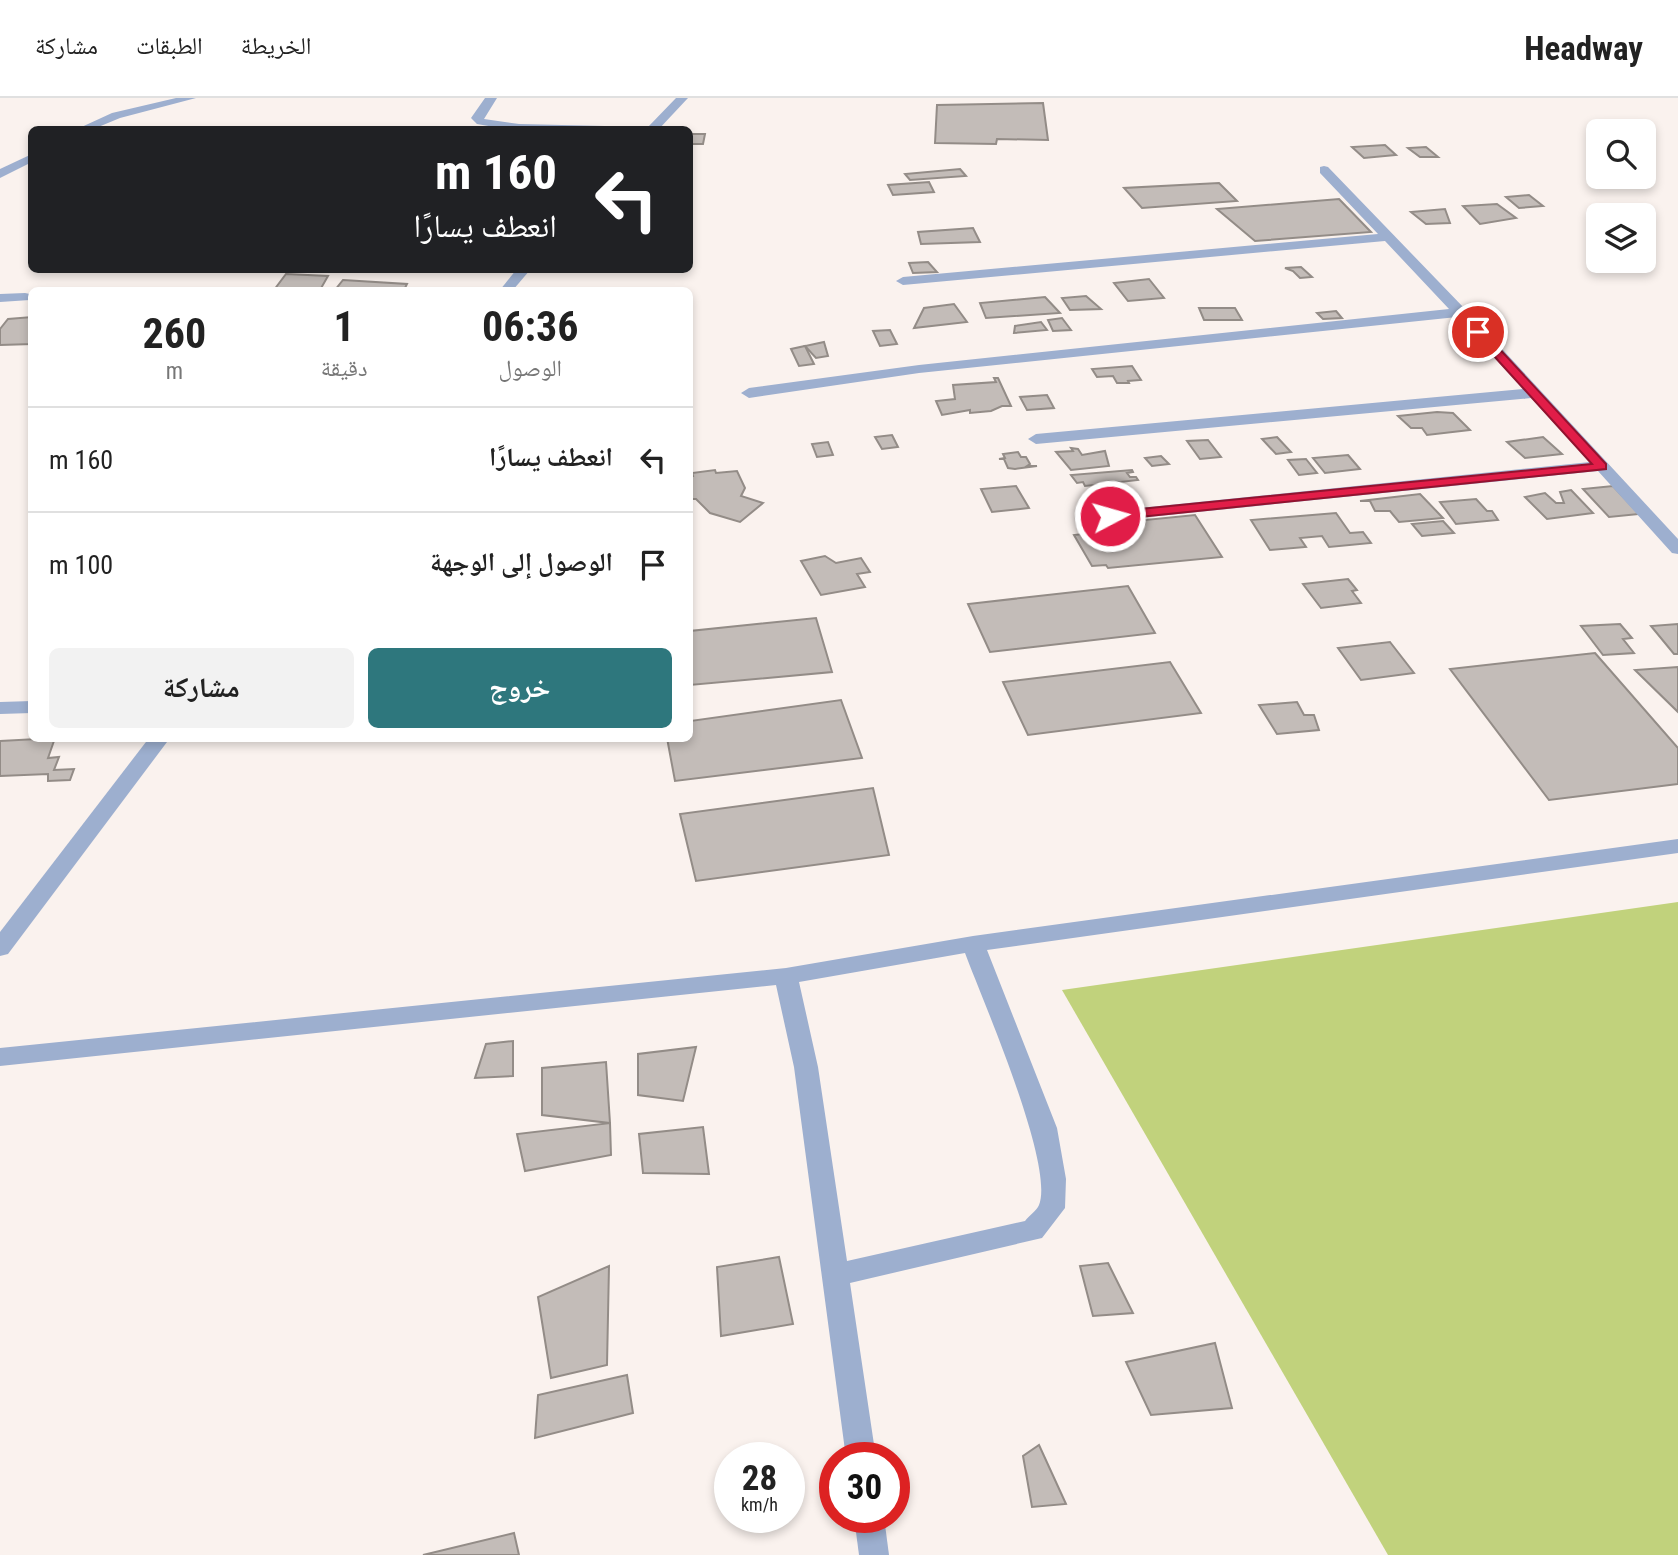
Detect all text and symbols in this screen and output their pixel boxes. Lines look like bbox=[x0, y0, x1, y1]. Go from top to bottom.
text: Headway bbox=[1524, 29, 1643, 68]
text: مشاركة bbox=[35, 32, 98, 60]
text: الطبقات bbox=[136, 32, 203, 60]
text: الخريطة bbox=[241, 32, 311, 60]
map controls bbox=[1586, 119, 1656, 273]
button: search bbox=[1586, 119, 1656, 189]
text: 160 m bbox=[435, 144, 557, 201]
icon: left bbox=[581, 154, 672, 245]
button: layers bbox=[1586, 203, 1656, 273]
text: انعطف يسارًا bbox=[413, 207, 557, 245]
text: 1 bbox=[334, 302, 355, 351]
text: 06:36 bbox=[482, 302, 578, 351]
pin bbox=[1448, 302, 1508, 362]
text: 260 bbox=[143, 309, 206, 358]
icon: arrive bbox=[1459, 313, 1497, 351]
text: دقيقة bbox=[321, 355, 368, 382]
text: الوصول bbox=[498, 355, 562, 382]
text: m bbox=[166, 358, 183, 385]
icon: left bbox=[634, 441, 672, 479]
text: انعطف يسارًا bbox=[489, 442, 613, 472]
text: 160 m bbox=[49, 445, 113, 475]
position arrow bbox=[1073, 479, 1147, 553]
icon: arrive bbox=[634, 546, 672, 584]
text: الوصول إلى الوجهة bbox=[430, 547, 613, 577]
text: 100 m bbox=[49, 550, 113, 580]
button: مشاركة bbox=[49, 648, 354, 728]
button: خروج bbox=[368, 648, 672, 728]
speed limit sign: 30 bbox=[819, 1442, 910, 1533]
text: 28 bbox=[742, 1458, 777, 1499]
text: km/h bbox=[741, 1494, 778, 1515]

